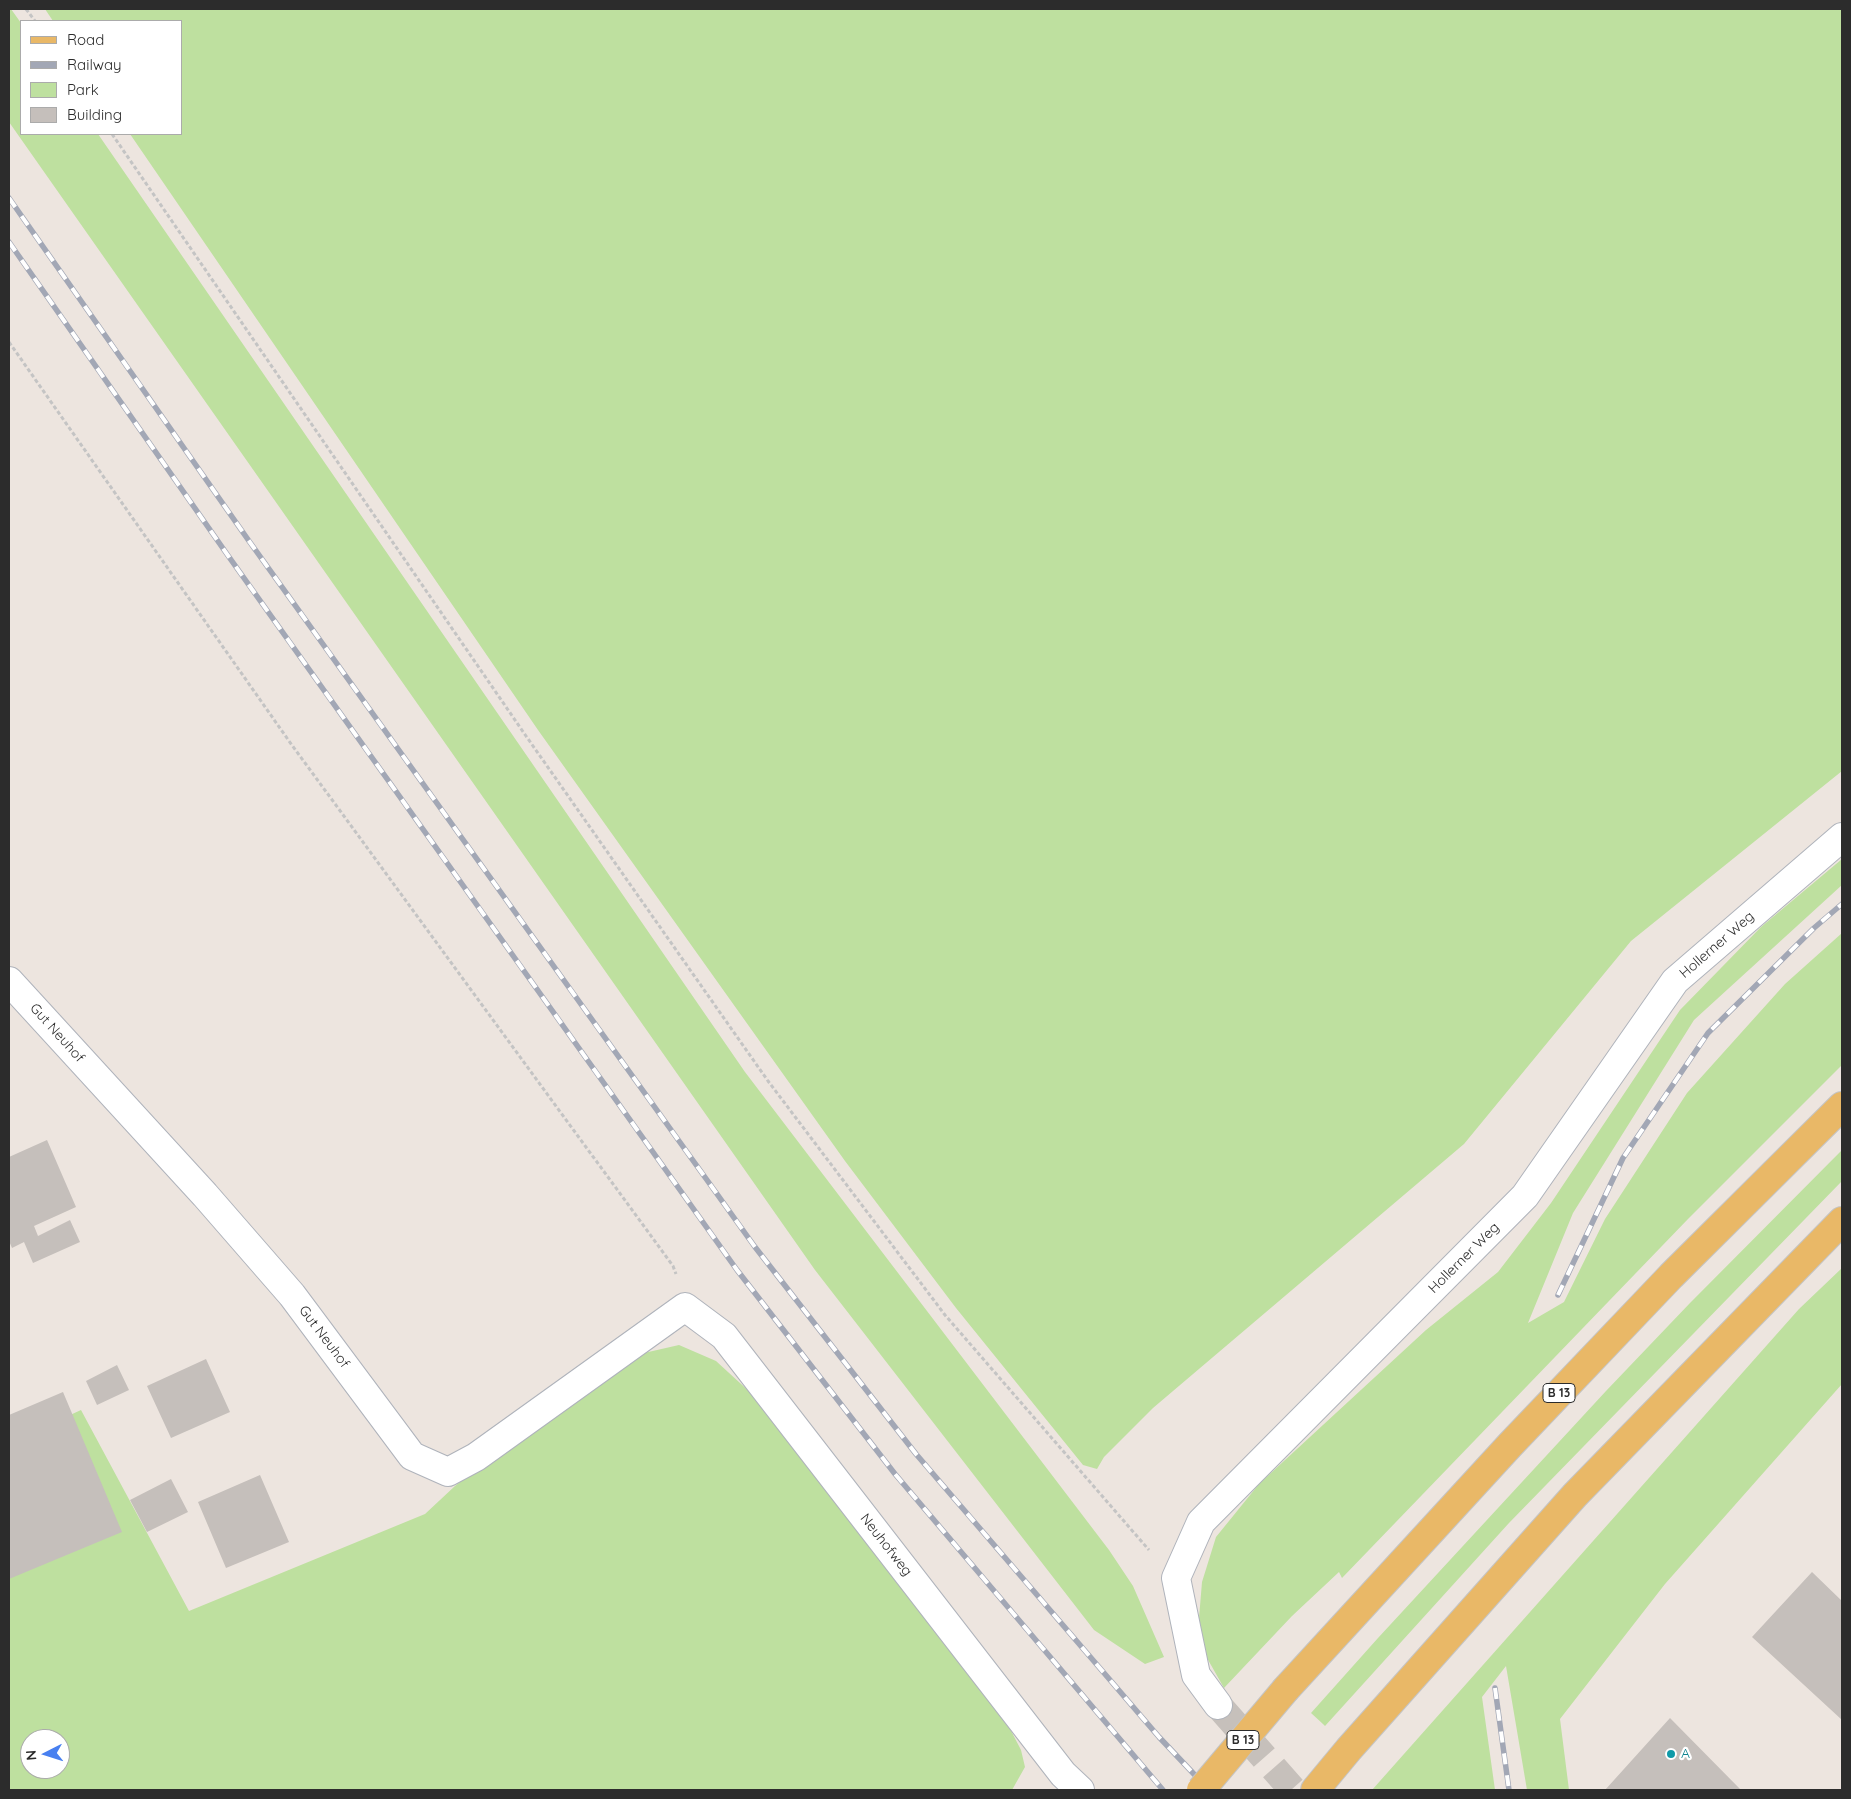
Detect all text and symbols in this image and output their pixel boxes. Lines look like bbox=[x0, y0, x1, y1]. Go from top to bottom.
legend bbox=[20, 20, 182, 135]
text: Road bbox=[67, 30, 104, 49]
text: Railway bbox=[67, 55, 122, 74]
text: Park bbox=[67, 80, 99, 99]
text: Building bbox=[67, 105, 122, 124]
street label: Hollerner Weg bbox=[1676, 908, 1758, 982]
street label: Gut Neuhof bbox=[26, 1000, 88, 1066]
street label: Hollerner Weg bbox=[1425, 1219, 1503, 1297]
street label: Gut Neuhof bbox=[295, 1302, 353, 1372]
road number: B 13 bbox=[1543, 1384, 1575, 1402]
street label: Neuhofweg bbox=[856, 1510, 916, 1580]
north arrow bbox=[20, 1729, 70, 1779]
road number: B 13 bbox=[1227, 1730, 1259, 1750]
place label: A bbox=[1681, 1746, 1690, 1762]
marker: A bbox=[1665, 1748, 1677, 1760]
text: N bbox=[22, 1749, 40, 1761]

